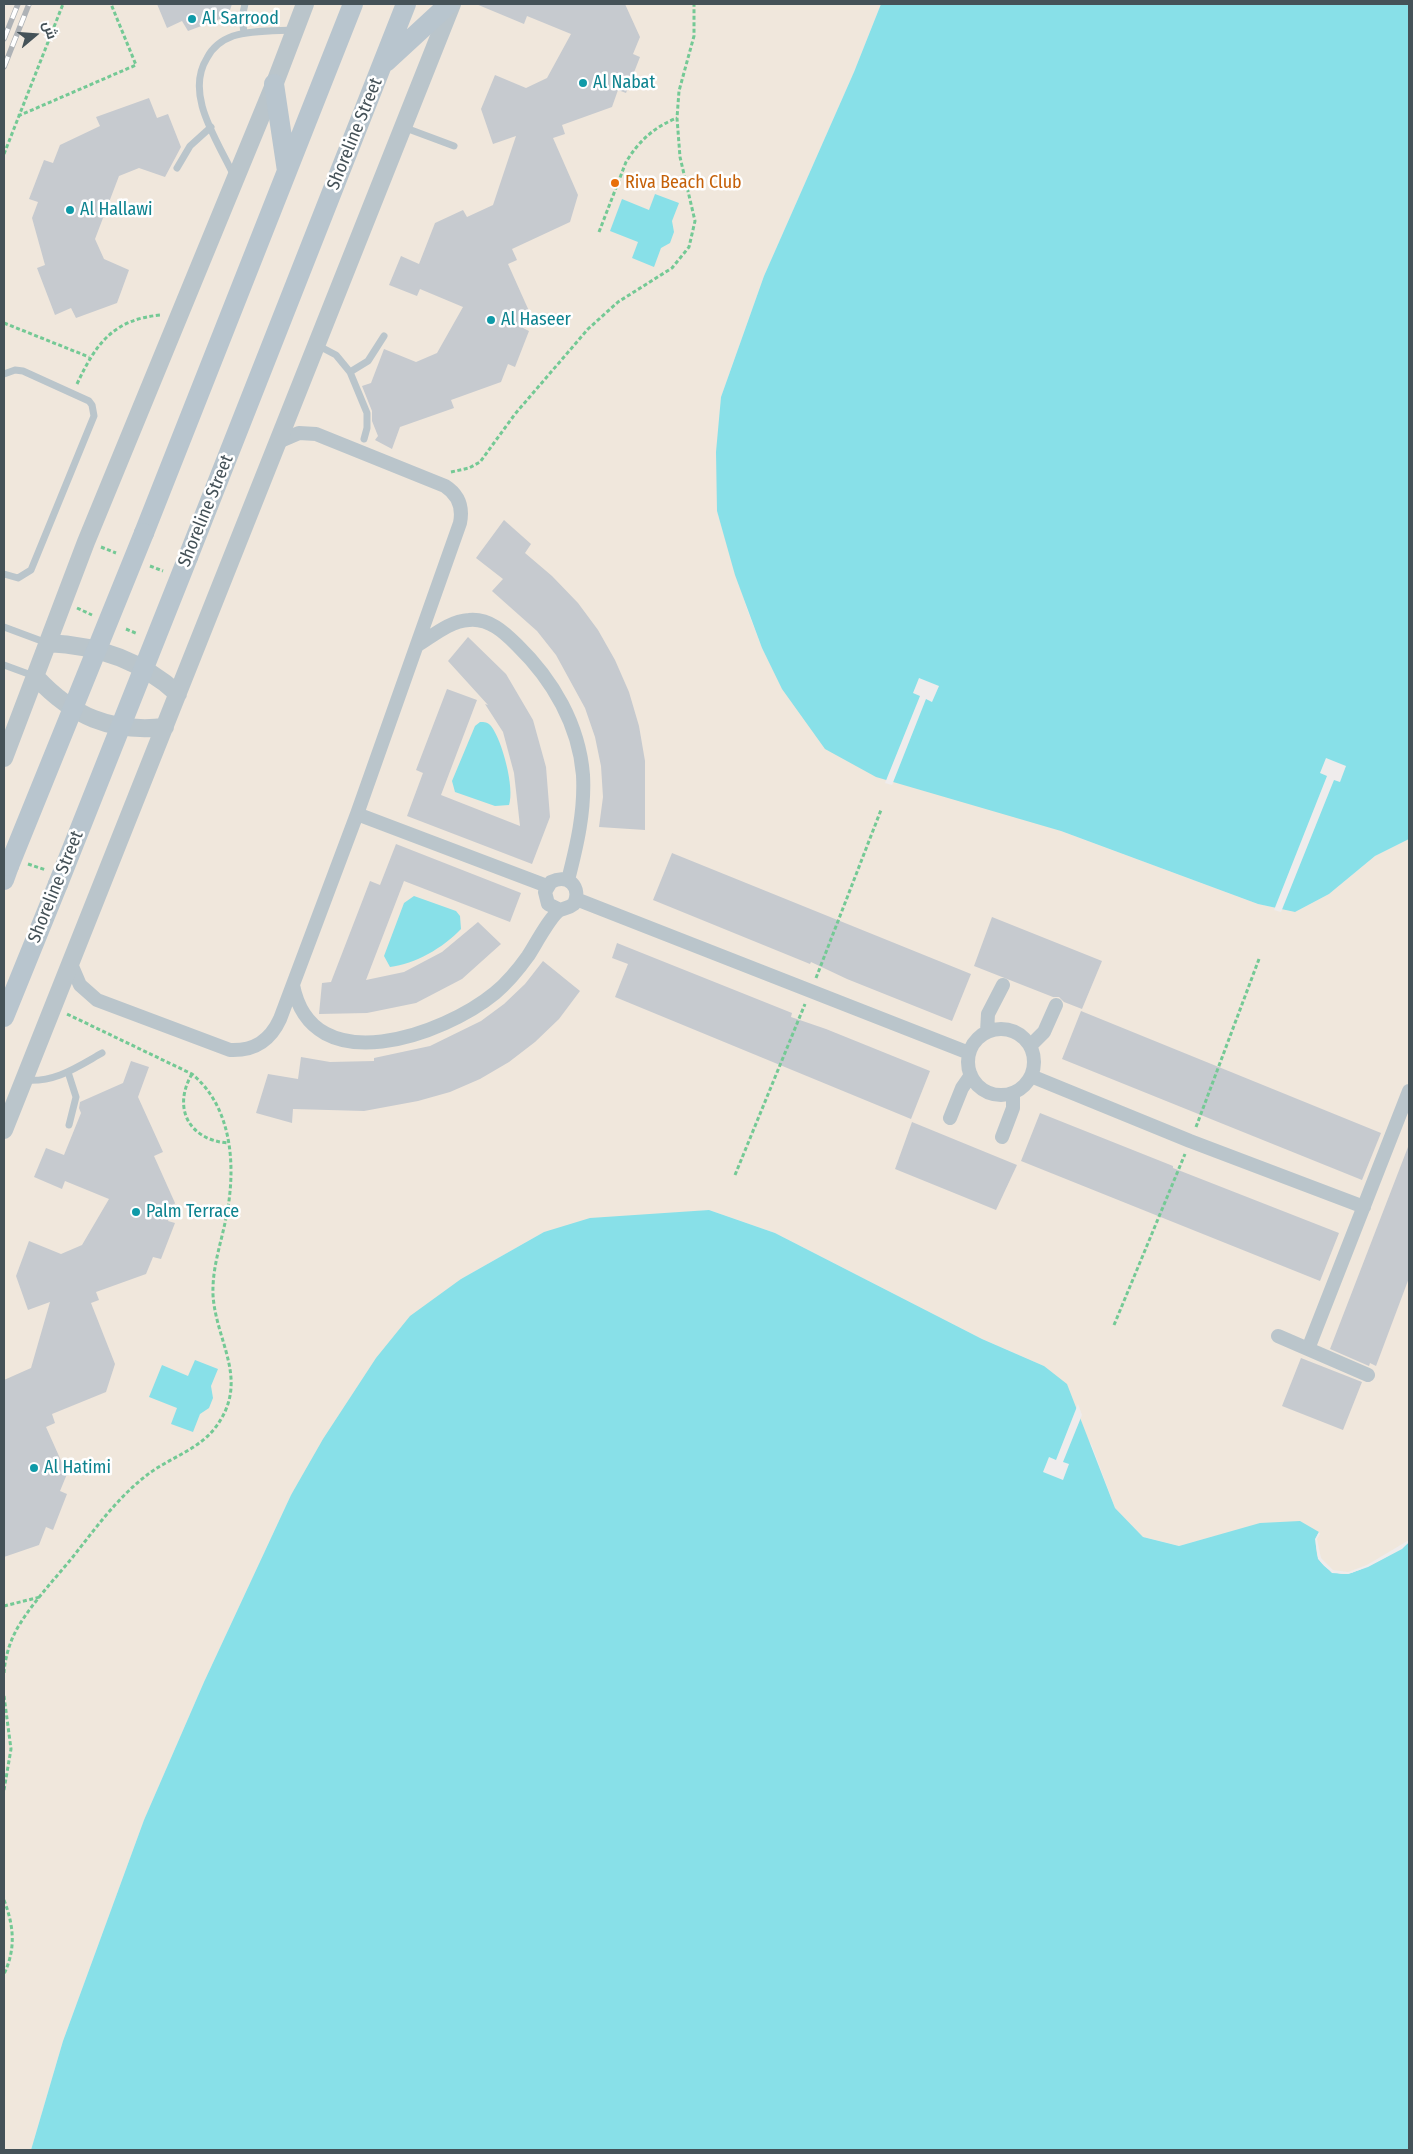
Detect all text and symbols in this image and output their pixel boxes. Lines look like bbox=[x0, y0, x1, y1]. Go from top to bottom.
place label: Al Sarrood bbox=[202, 8, 279, 30]
north arrow bbox=[10, 10, 60, 60]
marker: Al Sarrood bbox=[186, 13, 198, 25]
text: ش bbox=[39, 19, 61, 41]
place label: Al Nabat bbox=[593, 72, 655, 94]
street label: Shoreline Street bbox=[323, 75, 387, 193]
marker: Al Nabat bbox=[577, 77, 589, 89]
place label: Riva Beach Club bbox=[625, 172, 742, 194]
marker: Riva Beach Club bbox=[609, 177, 621, 189]
place label: Al Hallawi bbox=[80, 199, 152, 221]
marker: Al Hallawi bbox=[64, 204, 76, 216]
place label: Al Haseer bbox=[501, 309, 571, 331]
marker: Al Haseer bbox=[485, 314, 497, 326]
street label: Shoreline Street bbox=[174, 452, 238, 570]
street label: Shoreline Street bbox=[24, 828, 88, 946]
place label: Palm Terrace bbox=[146, 1201, 239, 1223]
marker: Palm Terrace bbox=[130, 1206, 142, 1218]
place label: Al Hatimi bbox=[44, 1457, 111, 1479]
marker: Al Hatimi bbox=[28, 1462, 40, 1474]

